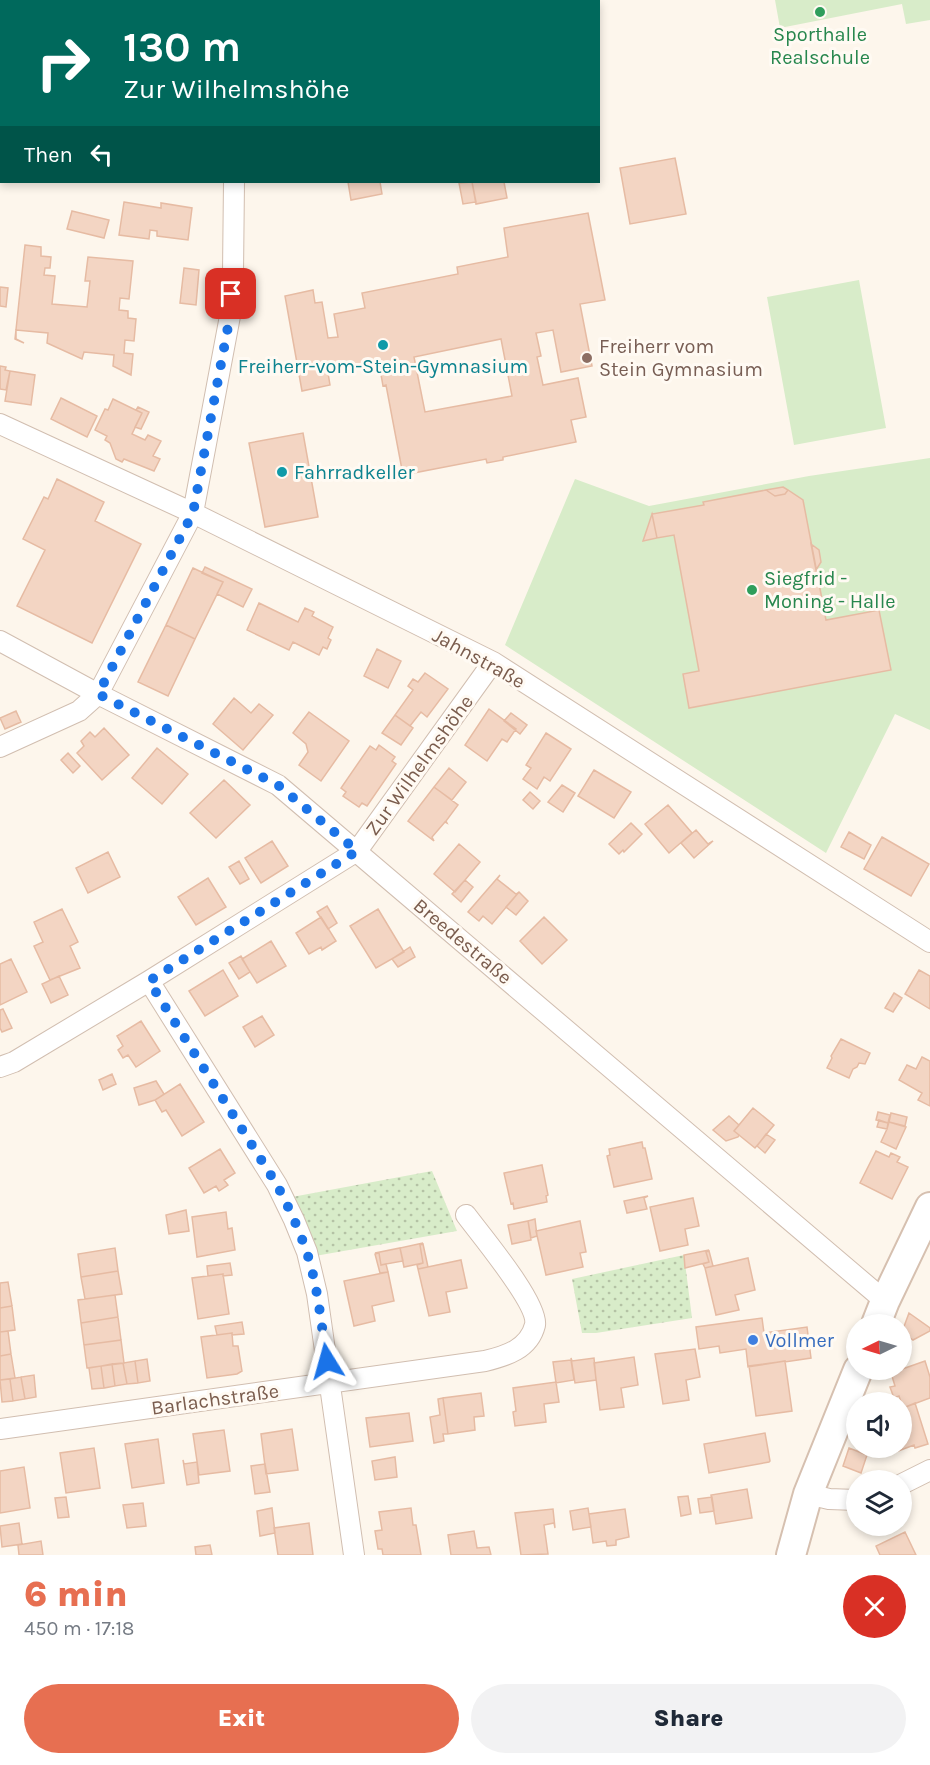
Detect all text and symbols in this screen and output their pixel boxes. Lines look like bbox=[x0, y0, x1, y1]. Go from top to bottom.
marker: Sporthalle Realschule bbox=[813, 5, 827, 19]
text: 130 m bbox=[123, 22, 241, 72]
place label: Sporthalle Realschule bbox=[770, 23, 870, 69]
icon: right bbox=[24, 24, 102, 102]
text: Zur Wilhelmshöhe bbox=[123, 73, 350, 105]
icon: left bbox=[85, 138, 118, 171]
text: Then bbox=[24, 142, 73, 168]
pin bbox=[205, 268, 256, 319]
icon: arrive bbox=[214, 277, 247, 310]
place label: Freiherr vom Stein Gymnasium bbox=[599, 335, 763, 381]
marker: Freiherr-vom-Stein-Gymnasium bbox=[376, 338, 390, 352]
marker: Freiherr vom Stein Gymnasium bbox=[580, 351, 594, 365]
place label: Freiherr-vom-Stein-Gymnasium bbox=[238, 355, 528, 378]
place label: Fahrradkeller bbox=[294, 461, 415, 484]
marker: Fahrradkeller bbox=[275, 465, 289, 479]
place label: Siegfrid - Moning - Halle bbox=[764, 567, 896, 613]
marker: Siegfrid - Moning - Halle bbox=[745, 583, 759, 597]
street label: Jahnstraße bbox=[429, 624, 529, 693]
street label: Zur Wilhelmshöhe bbox=[361, 691, 478, 840]
street label: Breedestraße bbox=[409, 894, 516, 989]
north arrow bbox=[846, 1314, 912, 1380]
map controls bbox=[846, 1314, 912, 1536]
position arrow bbox=[295, 1329, 359, 1393]
place label: Vollmer bbox=[765, 1329, 835, 1352]
marker: Vollmer bbox=[746, 1333, 760, 1347]
street label: Barlachstraße bbox=[150, 1379, 280, 1420]
button: sound bbox=[846, 1392, 912, 1458]
button: layers bbox=[846, 1470, 912, 1536]
text: 6 min bbox=[24, 1573, 128, 1615]
button: close bbox=[843, 1575, 906, 1638]
text: 450 m · 17:18 bbox=[24, 1617, 134, 1640]
button: Exit bbox=[24, 1684, 459, 1753]
button: Share bbox=[471, 1684, 906, 1753]

